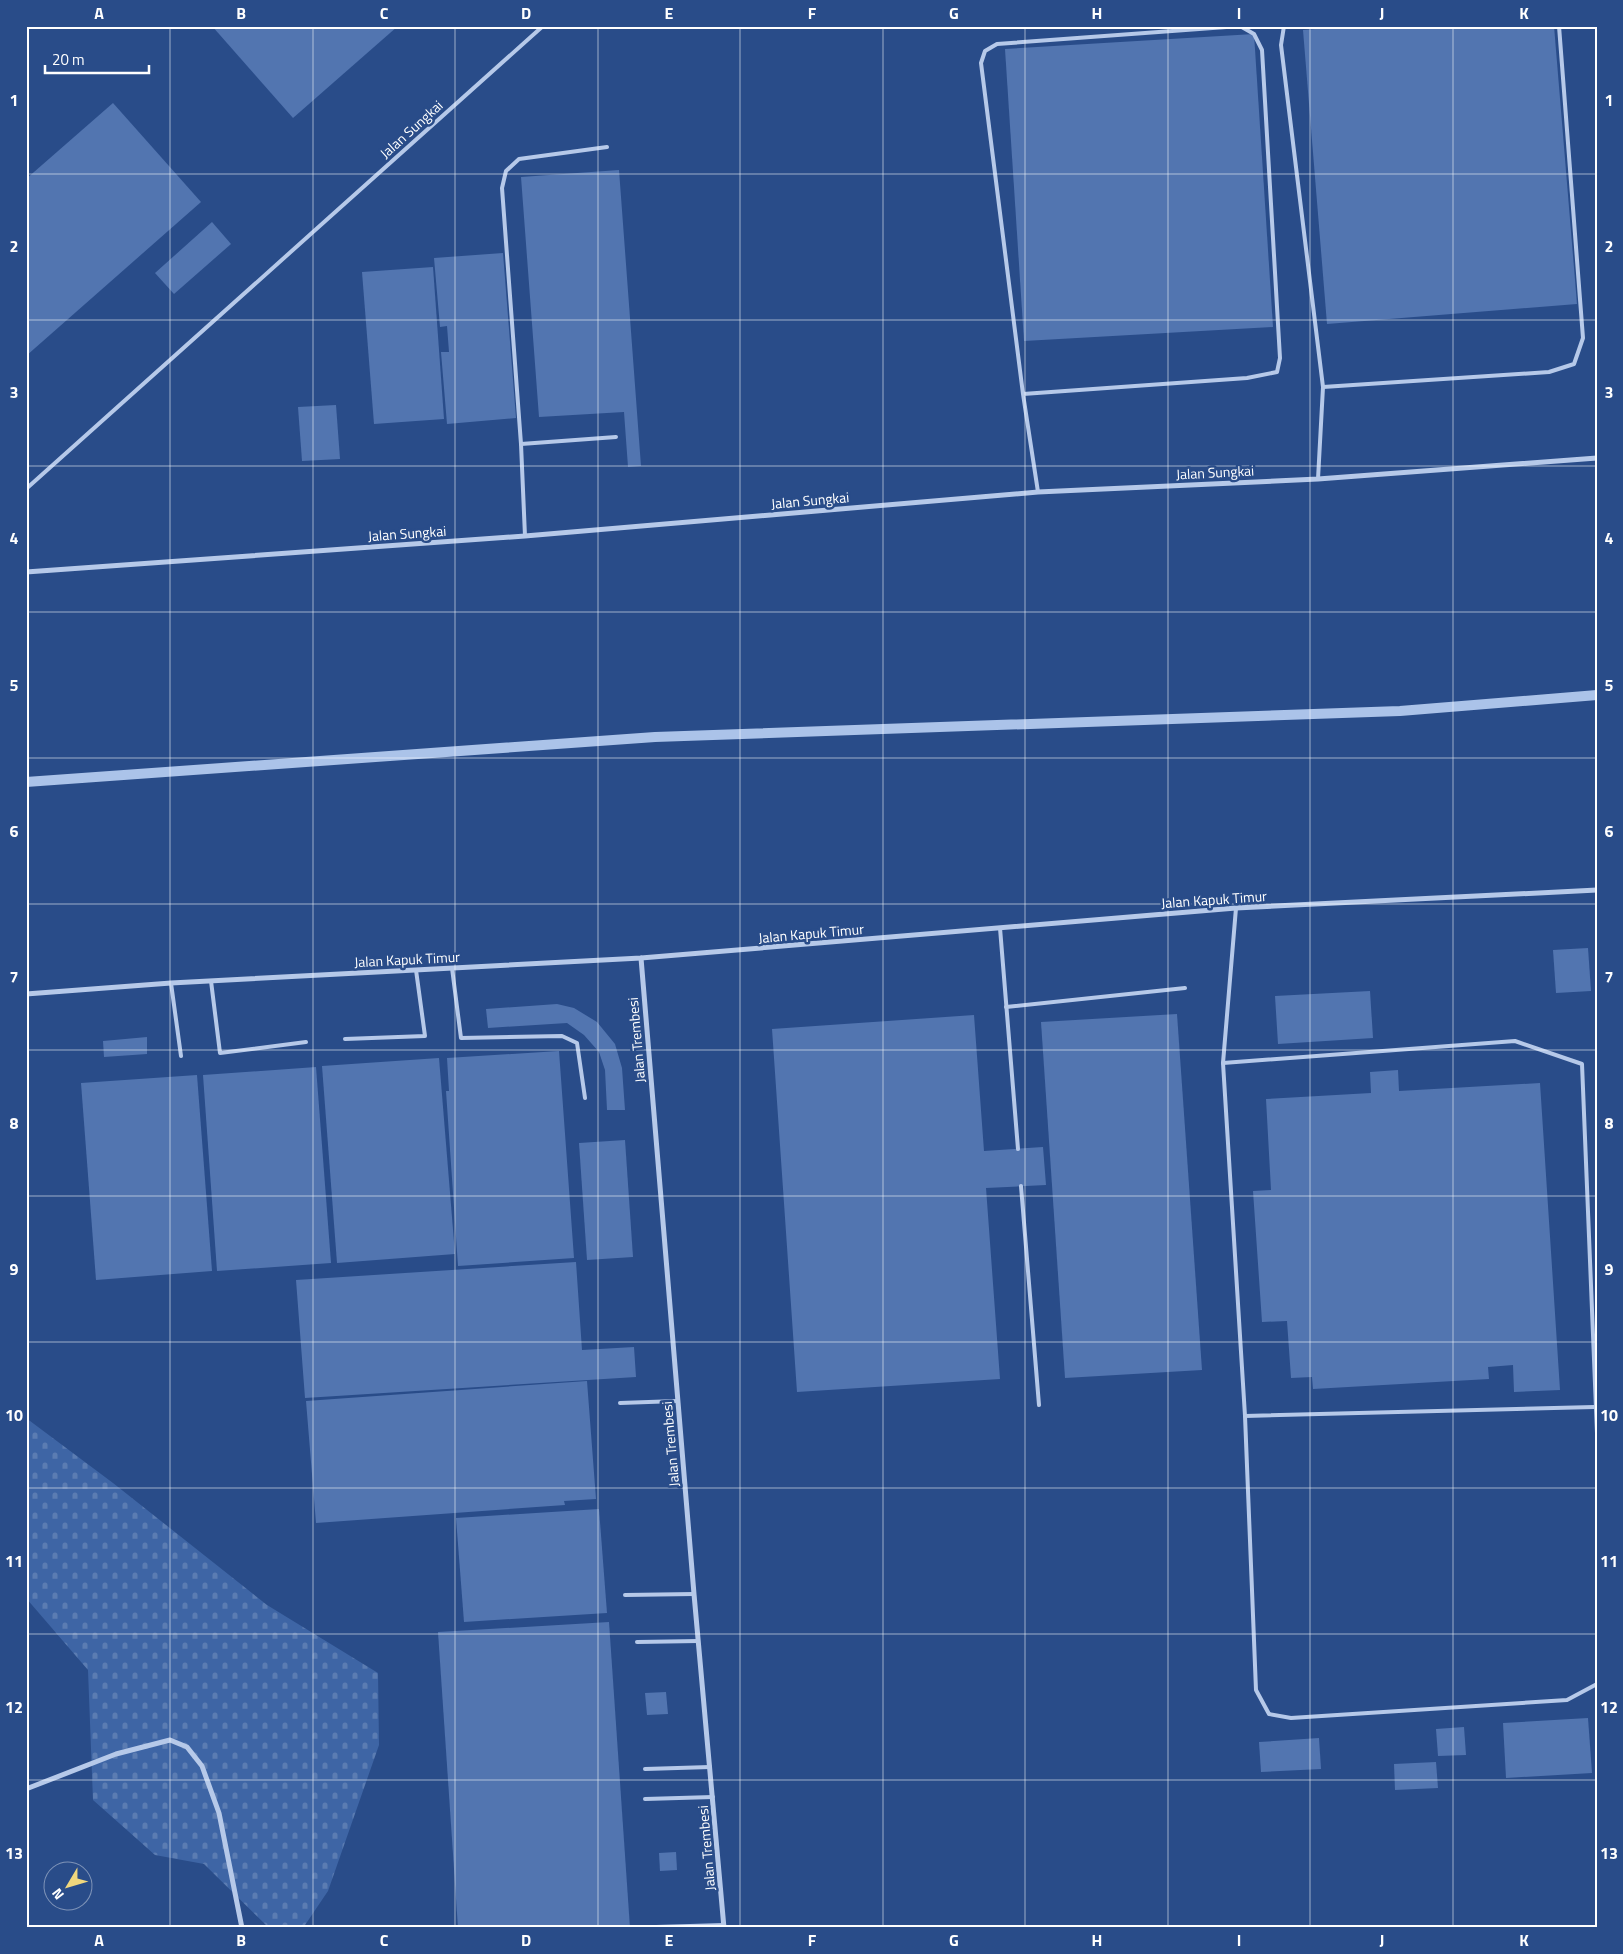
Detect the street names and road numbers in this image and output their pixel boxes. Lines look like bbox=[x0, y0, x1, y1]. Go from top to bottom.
street label: Jalan Sungkai bbox=[375, 95, 447, 163]
street label: Jalan Sungkai bbox=[1175, 459, 1255, 485]
street label: Jalan Sungkai bbox=[770, 486, 850, 514]
street label: Jalan Sungkai bbox=[367, 520, 447, 546]
street label: Jalan Kapuk Timur bbox=[1160, 885, 1268, 913]
street label: Jalan Kapuk Timur bbox=[757, 918, 865, 948]
street label: Jalan Kapuk Timur bbox=[354, 946, 461, 972]
street label: Jalan Trembesi bbox=[622, 996, 650, 1084]
street label: Jalan Trembesi bbox=[656, 1400, 684, 1488]
street label: Jalan Trembesi bbox=[692, 1804, 720, 1892]

